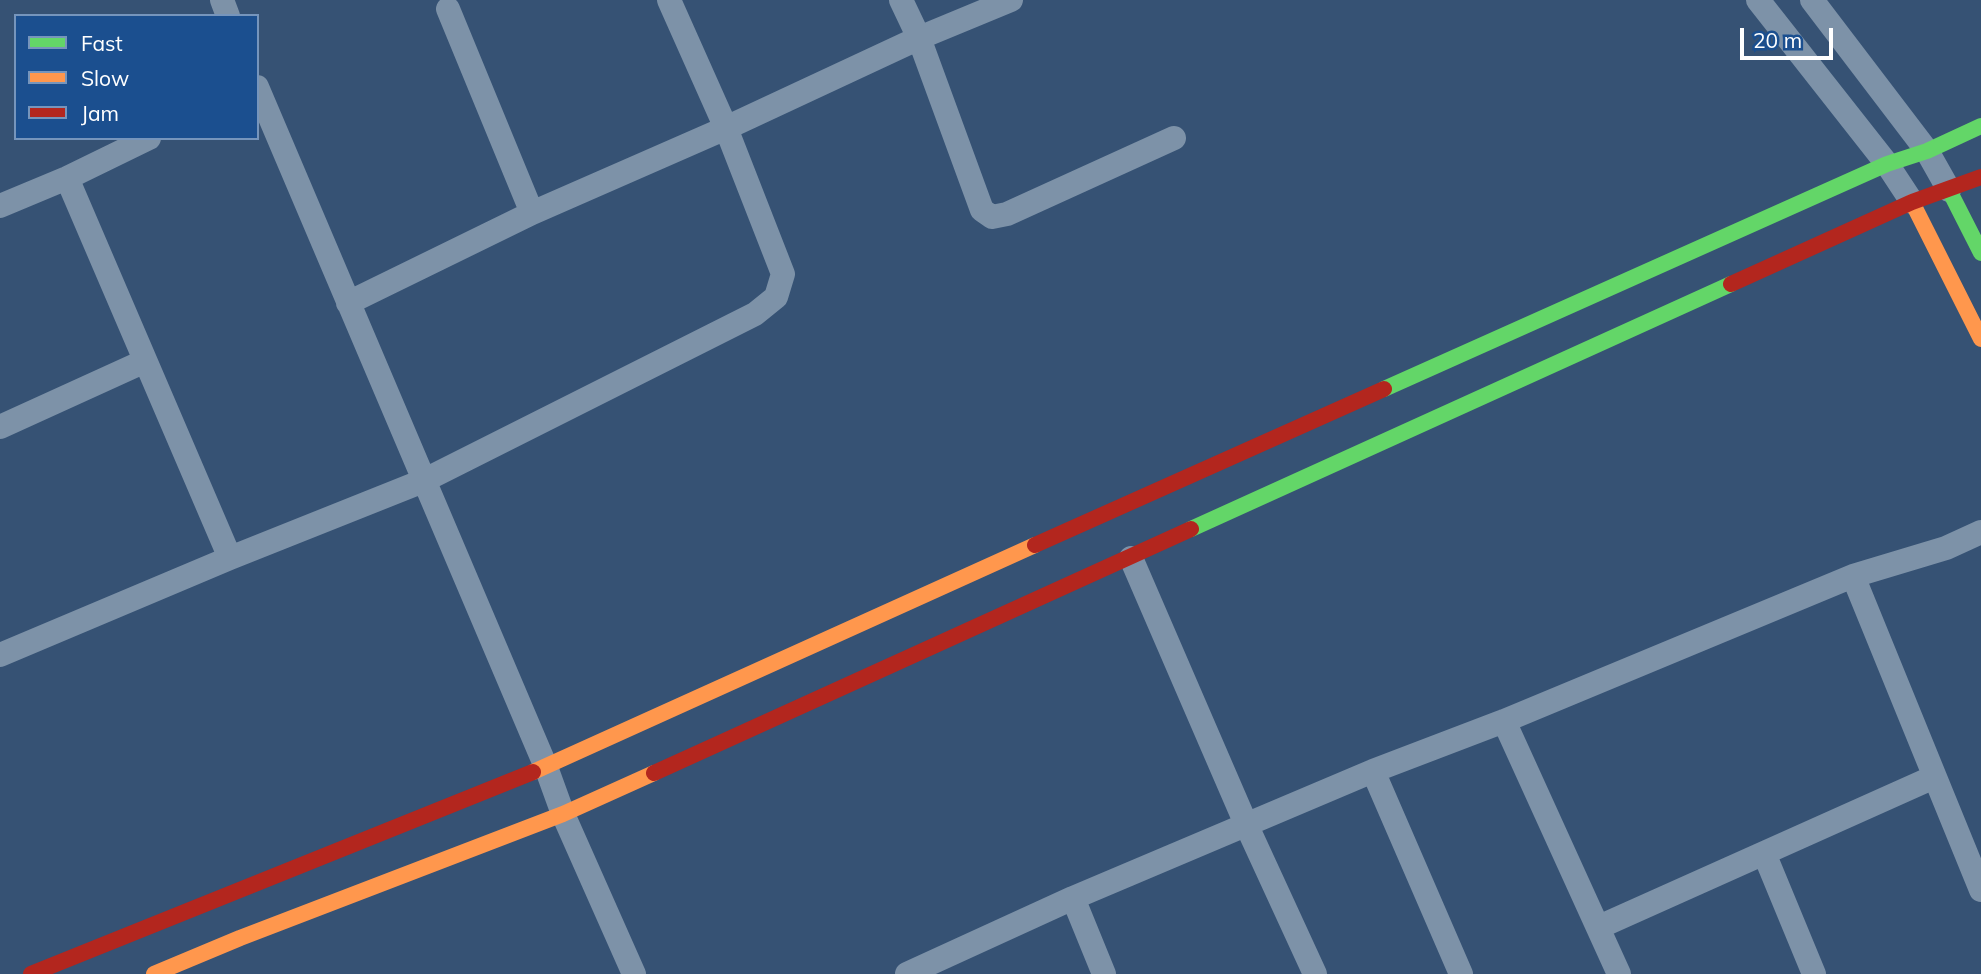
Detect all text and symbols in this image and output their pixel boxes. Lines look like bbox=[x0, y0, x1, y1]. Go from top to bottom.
legend bbox=[14, 14, 259, 140]
scale bar bbox=[1743, 14, 1836, 58]
text: 20 m bbox=[1753, 27, 1802, 53]
text: Fast bbox=[81, 30, 123, 56]
text: Slow bbox=[81, 65, 129, 91]
text: Jam bbox=[81, 100, 119, 126]

